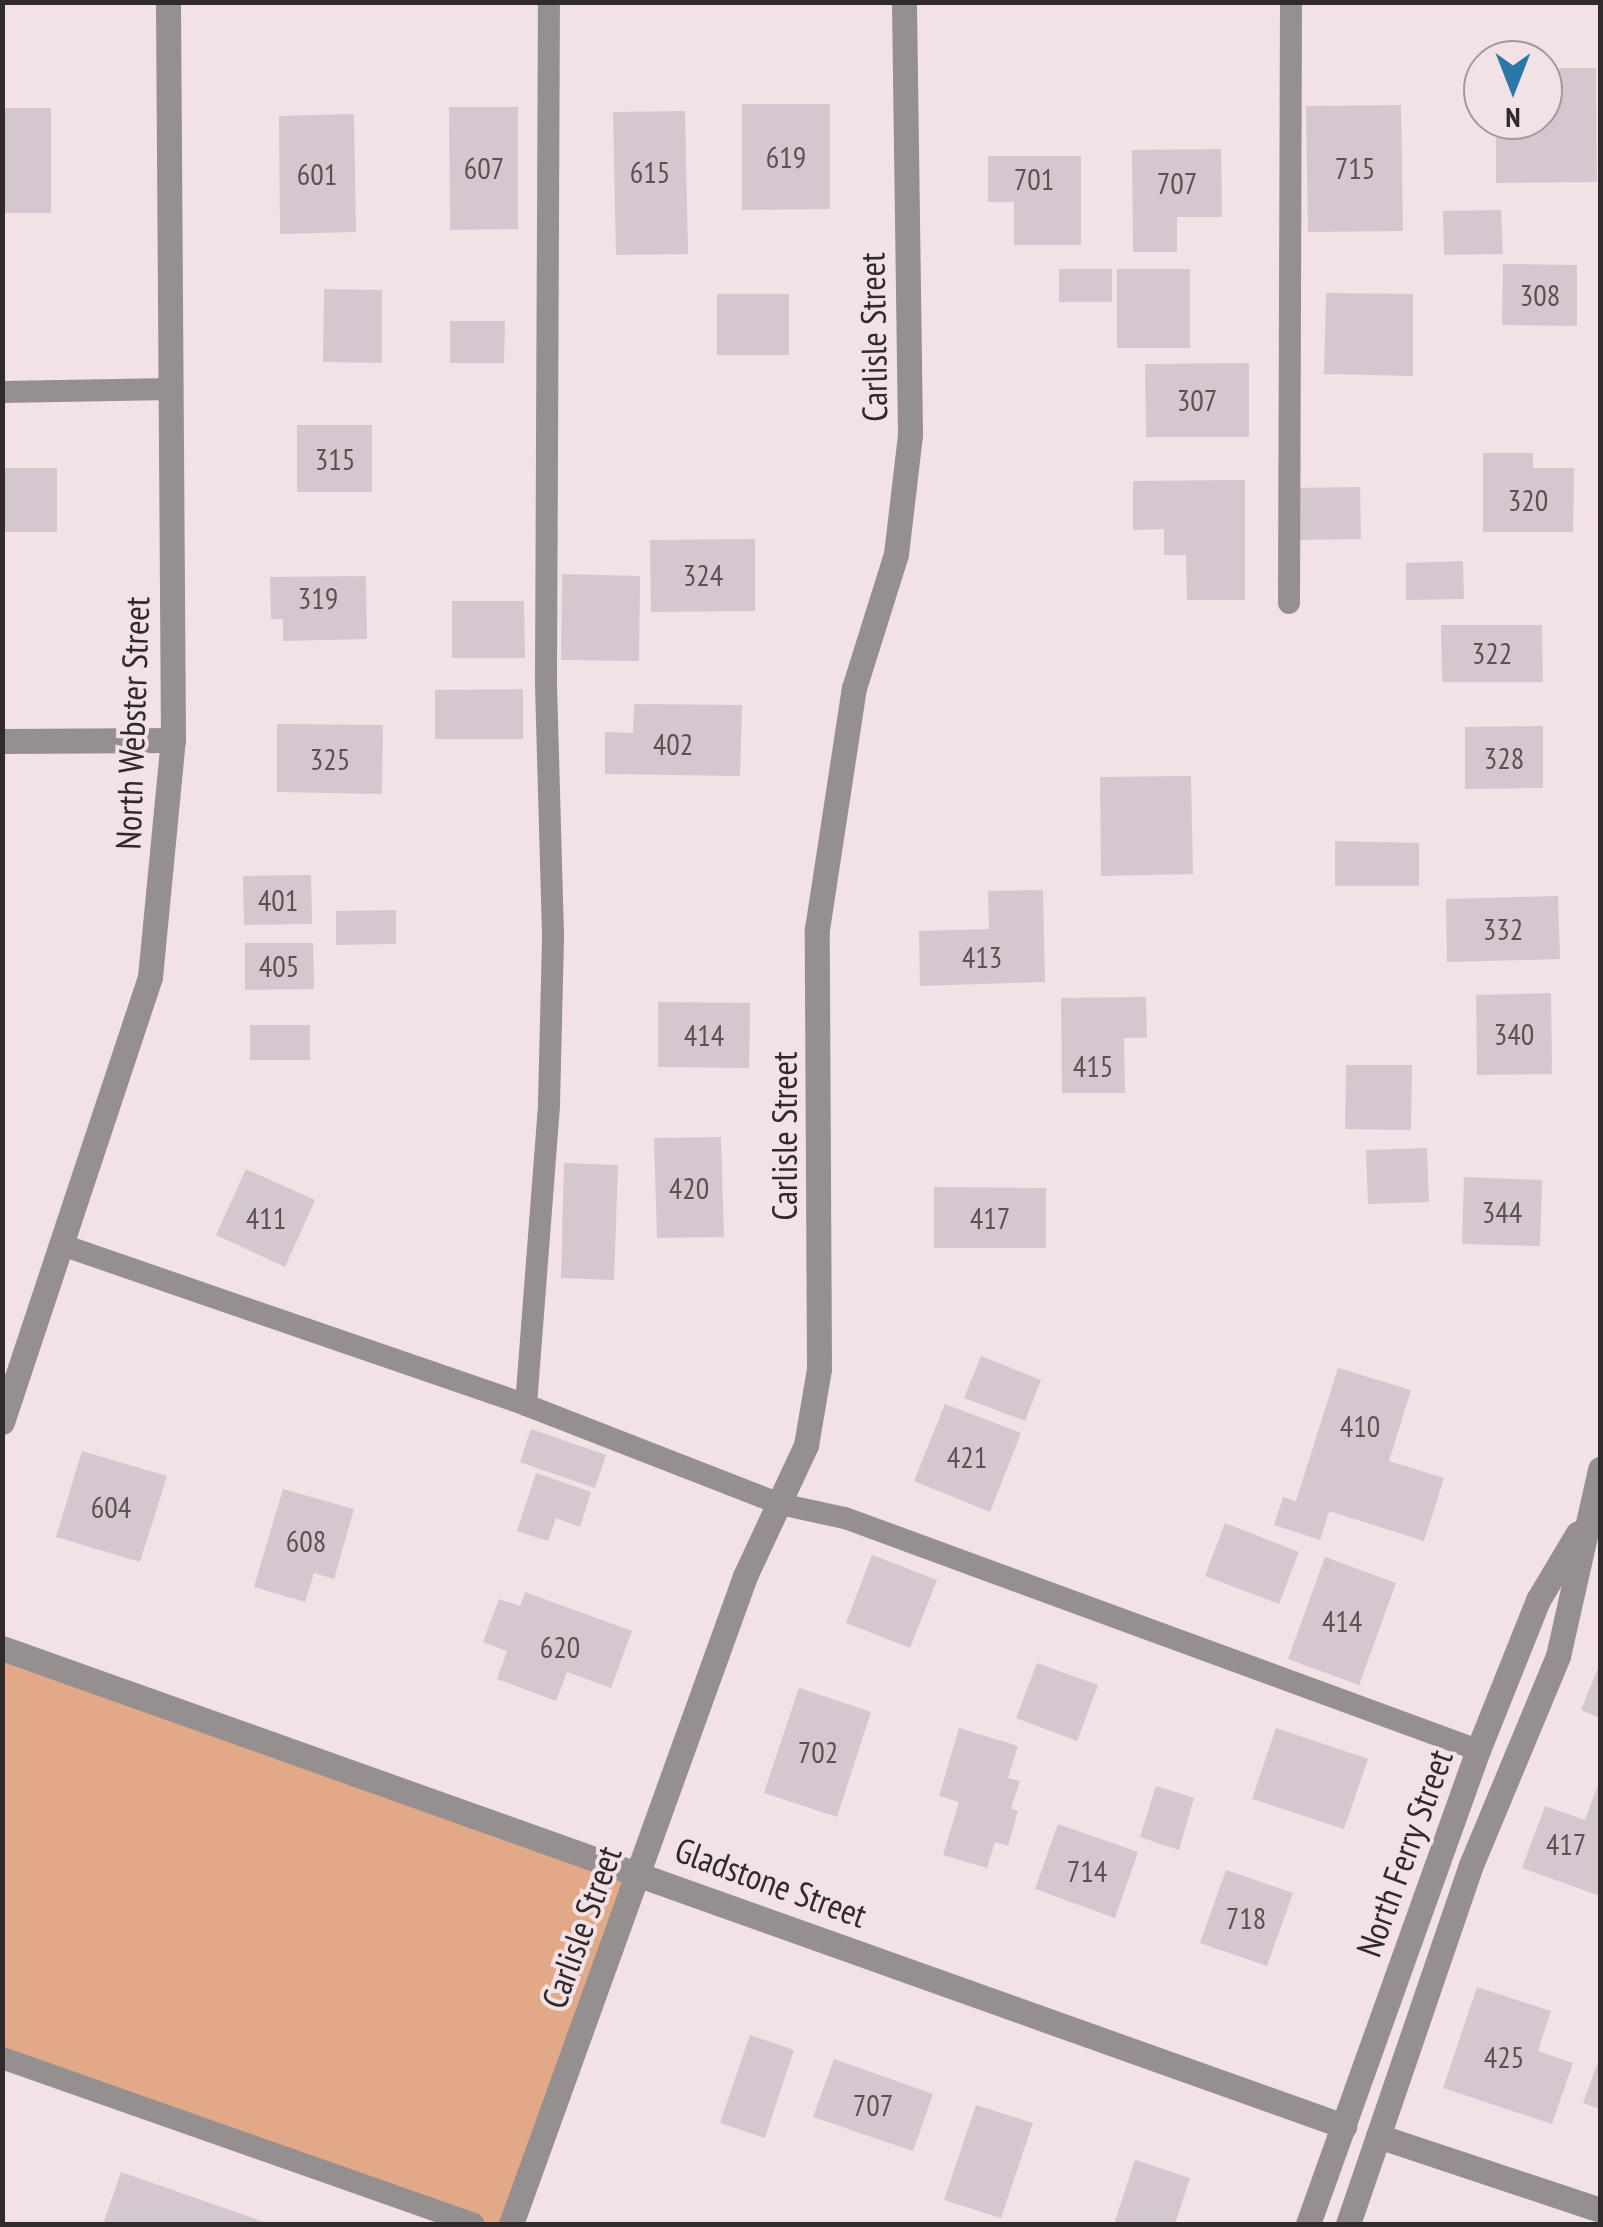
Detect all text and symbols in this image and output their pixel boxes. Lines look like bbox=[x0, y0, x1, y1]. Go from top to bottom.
north arrow bbox=[1463, 40, 1563, 140]
text: N bbox=[1505, 100, 1521, 137]
house number: 619 bbox=[766, 139, 806, 175]
house number: 607 bbox=[464, 150, 504, 186]
house number: 715 bbox=[1335, 150, 1375, 186]
house number: 615 bbox=[630, 154, 670, 190]
house number: 601 bbox=[297, 156, 337, 192]
house number: 701 bbox=[1014, 161, 1054, 197]
house number: 707 bbox=[1157, 165, 1197, 201]
street label: Carlisle Street bbox=[851, 252, 895, 422]
house number: 308 bbox=[1520, 277, 1560, 313]
house number: 307 bbox=[1177, 382, 1217, 418]
house number: 315 bbox=[315, 441, 355, 477]
house number: 320 bbox=[1508, 482, 1548, 518]
house number: 324 bbox=[683, 557, 723, 593]
house number: 319 bbox=[298, 580, 338, 616]
street label: North Webster Street bbox=[107, 595, 157, 851]
house number: 322 bbox=[1472, 635, 1512, 671]
house number: 402 bbox=[653, 726, 693, 762]
house number: 328 bbox=[1484, 740, 1524, 776]
house number: 325 bbox=[310, 741, 350, 777]
house number: 401 bbox=[258, 882, 298, 918]
house number: 332 bbox=[1483, 911, 1523, 947]
house number: 413 bbox=[962, 939, 1002, 975]
house number: 405 bbox=[259, 948, 299, 984]
house number: 340 bbox=[1494, 1016, 1534, 1052]
house number: 414 bbox=[684, 1017, 724, 1053]
house number: 415 bbox=[1073, 1048, 1113, 1084]
street label: Carlisle Street bbox=[763, 1051, 805, 1221]
house number: 420 bbox=[669, 1170, 709, 1206]
house number: 344 bbox=[1482, 1194, 1522, 1230]
house number: 411 bbox=[246, 1200, 286, 1236]
house number: 417 bbox=[970, 1200, 1010, 1236]
house number: 410 bbox=[1340, 1408, 1380, 1444]
house number: 421 bbox=[947, 1439, 987, 1475]
house number: 604 bbox=[91, 1489, 131, 1525]
house number: 608 bbox=[286, 1523, 326, 1559]
house number: 414 bbox=[1322, 1603, 1362, 1639]
house number: 620 bbox=[540, 1629, 580, 1665]
house number: 702 bbox=[798, 1734, 838, 1770]
street label: North Ferry Street bbox=[1347, 1743, 1461, 1963]
house number: 417 bbox=[1546, 1826, 1586, 1862]
street label: Gladstone Street bbox=[670, 1828, 872, 1936]
street label: Carlisle Street bbox=[532, 1840, 630, 2014]
house number: 714 bbox=[1067, 1853, 1107, 1889]
house number: 718 bbox=[1226, 1900, 1266, 1936]
house number: 425 bbox=[1484, 2039, 1524, 2075]
house number: 707 bbox=[853, 2087, 893, 2123]

